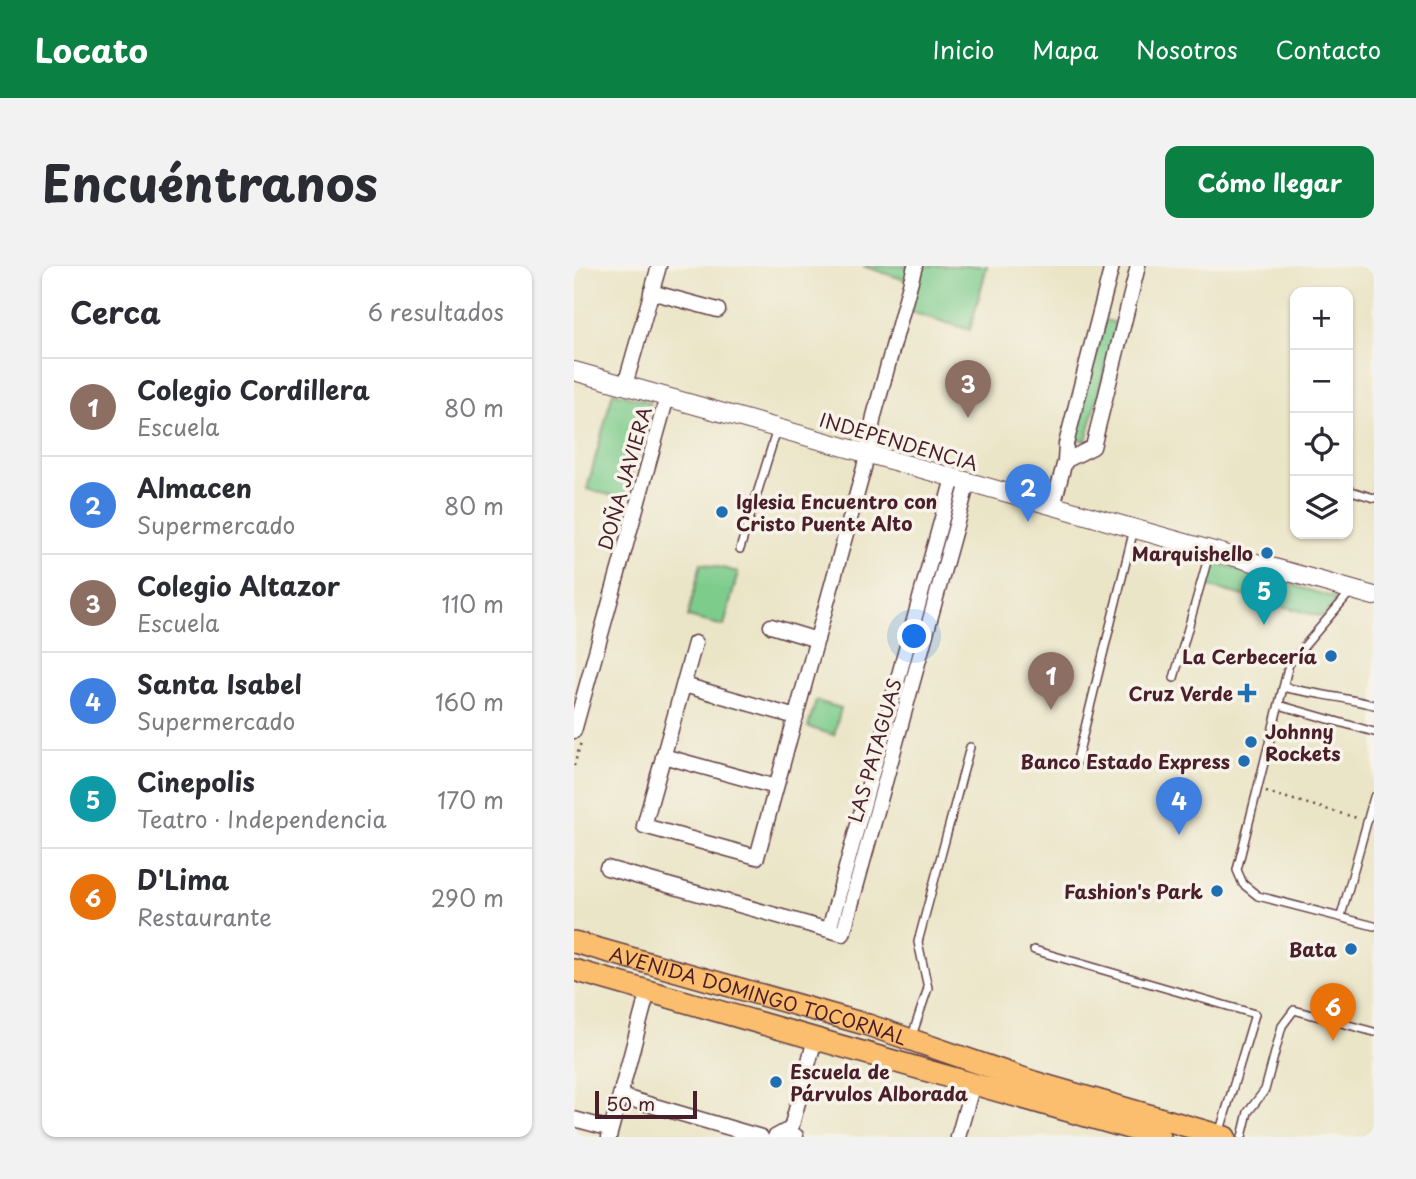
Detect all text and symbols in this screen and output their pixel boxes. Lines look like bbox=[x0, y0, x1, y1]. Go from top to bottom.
text: Locato bbox=[35, 24, 148, 74]
text: Inicio bbox=[933, 31, 994, 67]
text: Mapa bbox=[1032, 31, 1098, 67]
text: Nosotros bbox=[1136, 31, 1238, 67]
text: Contacto bbox=[1276, 31, 1381, 67]
text: Encuéntranos bbox=[42, 145, 378, 219]
button: Cómo llegar bbox=[1165, 146, 1374, 218]
map controls bbox=[1290, 287, 1353, 539]
button: + bbox=[1290, 287, 1353, 350]
text: Cerca bbox=[70, 289, 161, 334]
text: 6 resultados bbox=[368, 294, 504, 329]
button: − bbox=[1290, 350, 1353, 413]
pin: 3 bbox=[945, 360, 991, 418]
text: Colegio Cordillera bbox=[137, 370, 370, 409]
text: 1 bbox=[88, 390, 99, 425]
text: 80 m bbox=[444, 390, 504, 425]
street label: DOÑA JAVIERA bbox=[590, 403, 658, 553]
street label: INDEPENDENCIA bbox=[816, 405, 982, 477]
text: Escuela bbox=[137, 409, 219, 444]
button: locate bbox=[1290, 413, 1353, 476]
pin: 2 bbox=[1005, 464, 1051, 522]
text: Almacen bbox=[137, 468, 252, 507]
button: layers bbox=[1290, 476, 1353, 539]
place label: Iglesia Encuentro con Cristo Puente Alto bbox=[736, 487, 937, 537]
text: 2 bbox=[85, 488, 101, 523]
text: 80 m bbox=[444, 488, 504, 523]
marker: Iglesia Encuentro con Cristo Puente Alto bbox=[714, 504, 730, 520]
text: Supermercado bbox=[137, 507, 295, 542]
place label: Marquishello bbox=[1132, 539, 1253, 567]
marker: Marquishello bbox=[1259, 545, 1275, 561]
text: Colegio Altazor bbox=[137, 566, 340, 605]
pin: 5 bbox=[1241, 567, 1287, 625]
text: 3 bbox=[85, 586, 101, 621]
text: 110 m bbox=[442, 586, 504, 621]
text: Escuela bbox=[137, 605, 219, 640]
your location bbox=[897, 619, 931, 653]
place label: La Cerbecería bbox=[1182, 642, 1317, 670]
marker: La Cerbecería bbox=[1323, 648, 1339, 664]
pin: 1 bbox=[1028, 652, 1074, 710]
text: Santa Isabel bbox=[137, 664, 302, 703]
street label: LAS PATAGUAS bbox=[840, 675, 908, 825]
place label: Cruz Verde bbox=[1129, 679, 1233, 707]
text: 4 bbox=[85, 684, 101, 719]
text: 160 m bbox=[435, 684, 504, 719]
marker: Cruz Verde bbox=[1239, 685, 1255, 701]
text: Supermercado bbox=[137, 703, 295, 738]
place label: Johnny Rockets bbox=[1265, 717, 1341, 767]
marker: Johnny Rockets bbox=[1243, 734, 1259, 750]
place label: Banco Estado Express bbox=[1020, 747, 1230, 775]
marker: Banco Estado Express bbox=[1236, 753, 1252, 769]
text: Cinepolis bbox=[137, 762, 255, 801]
pin: 4 bbox=[1156, 777, 1202, 835]
text: 5 bbox=[86, 782, 100, 817]
text: 170 m bbox=[437, 782, 504, 817]
text: Teatro · Independencia bbox=[137, 801, 387, 836]
text: D'Lima bbox=[137, 860, 229, 899]
place label: Fashion's Park bbox=[1064, 877, 1203, 905]
text: 6 bbox=[85, 880, 101, 915]
text: 290 m bbox=[431, 880, 504, 915]
marker: Fashion's Park bbox=[1209, 883, 1225, 899]
text: Restaurante bbox=[137, 899, 272, 934]
place label: Bata bbox=[1289, 935, 1337, 963]
street label: AVENIDA DOMINGO TOCORNAL bbox=[607, 939, 911, 1051]
marker: Bata bbox=[1343, 941, 1359, 957]
pin: 6 bbox=[1310, 983, 1356, 1041]
place label: Escuela de Párvulos Alborada bbox=[790, 1057, 968, 1107]
marker: Escuela de Párvulos Alborada bbox=[768, 1074, 784, 1090]
scale bar bbox=[595, 1088, 696, 1120]
text: 50 m bbox=[606, 1089, 655, 1117]

